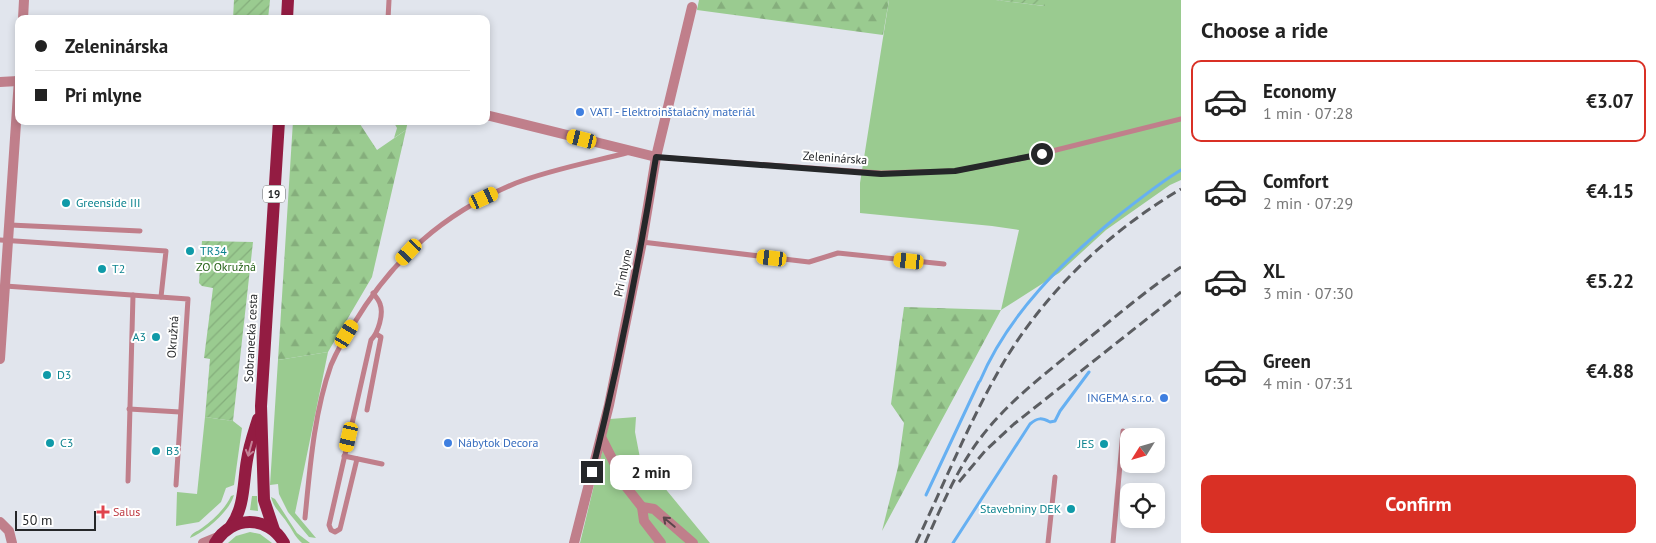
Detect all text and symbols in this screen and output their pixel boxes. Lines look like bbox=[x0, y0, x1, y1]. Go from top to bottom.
text: Choose a ride bbox=[1201, 16, 1328, 44]
text: Zeleninárska bbox=[65, 34, 168, 58]
icon: car bbox=[1203, 79, 1248, 124]
text: Economy bbox=[1263, 79, 1336, 103]
text: Pri mlyne bbox=[65, 83, 142, 107]
text: €3.07 bbox=[1586, 89, 1634, 113]
text: 1 min · 07:28 bbox=[1263, 103, 1353, 123]
place label: VATI - Elektroinštalačný materiál bbox=[589, 104, 755, 119]
marker: VATI - Elektroinštalačný materiál bbox=[574, 106, 586, 118]
car bbox=[565, 128, 598, 150]
route start bbox=[1031, 143, 1053, 165]
street label: Zeleninárska bbox=[802, 148, 868, 167]
icon: car bbox=[1203, 169, 1248, 214]
text: Comfort bbox=[1263, 169, 1329, 193]
text: €4.15 bbox=[1586, 179, 1634, 203]
road number: 19 bbox=[263, 185, 285, 202]
car bbox=[467, 185, 500, 211]
text: 2 min · 07:29 bbox=[1263, 193, 1353, 213]
place label: Greenside III bbox=[76, 195, 141, 210]
marker: Greenside III bbox=[60, 197, 72, 209]
car bbox=[393, 236, 424, 268]
place label: TR34 bbox=[200, 243, 227, 258]
marker: TR34 bbox=[184, 245, 196, 257]
street label: Pri mlyne bbox=[610, 248, 635, 298]
car bbox=[756, 249, 787, 267]
car bbox=[893, 252, 924, 270]
park label: ZO Okružná bbox=[196, 259, 256, 274]
icon: car bbox=[1203, 259, 1248, 304]
text: XL bbox=[1263, 259, 1285, 283]
place label: T2 bbox=[112, 261, 125, 276]
marker: T2 bbox=[96, 263, 108, 275]
text: €5.22 bbox=[1586, 269, 1634, 293]
text: 3 min · 07:30 bbox=[1263, 283, 1353, 303]
street label: Sobranecká cesta bbox=[241, 293, 260, 383]
street label: Okružná bbox=[164, 315, 181, 359]
car bbox=[332, 317, 361, 351]
place label: A3 bbox=[132, 329, 146, 344]
marker: A3 bbox=[150, 331, 162, 343]
icon: car bbox=[1203, 349, 1248, 394]
text: Green bbox=[1263, 349, 1311, 373]
text: €4.88 bbox=[1586, 359, 1634, 383]
place label: D3 bbox=[57, 367, 71, 382]
marker: D3 bbox=[41, 369, 53, 381]
text: 4 min · 07:31 bbox=[1263, 373, 1353, 393]
place label: INGEMA s.r.o. bbox=[1087, 390, 1154, 405]
marker: INGEMA s.r.o. bbox=[1158, 392, 1170, 404]
car bbox=[338, 421, 359, 453]
north arrow bbox=[1120, 428, 1165, 472]
map controls bbox=[1120, 428, 1165, 528]
place label: C3 bbox=[60, 435, 73, 450]
place label: Nábytok Decora bbox=[458, 435, 538, 450]
place label: JES bbox=[1077, 436, 1094, 451]
marker: C3 bbox=[44, 437, 56, 449]
marker: Nábytok Decora bbox=[442, 437, 454, 449]
marker: JES bbox=[1098, 438, 1110, 450]
one-way arrow bbox=[244, 440, 254, 456]
place label: B3 bbox=[166, 443, 180, 458]
marker: B3 bbox=[150, 445, 162, 457]
callout: 2 min bbox=[610, 454, 692, 490]
route end bbox=[581, 461, 603, 483]
text: 2 min bbox=[631, 462, 671, 482]
button: Confirm bbox=[1201, 475, 1636, 533]
button: locate bbox=[1120, 483, 1165, 528]
place label: Stavebniny DEK bbox=[980, 501, 1061, 516]
marker: Stavebniny DEK bbox=[1065, 503, 1077, 515]
place label: Salus bbox=[113, 504, 140, 519]
marker: Salus bbox=[97, 506, 109, 518]
scale bar bbox=[15, 508, 96, 531]
text: 50 m bbox=[22, 511, 52, 529]
one-way arrow bbox=[663, 516, 676, 527]

